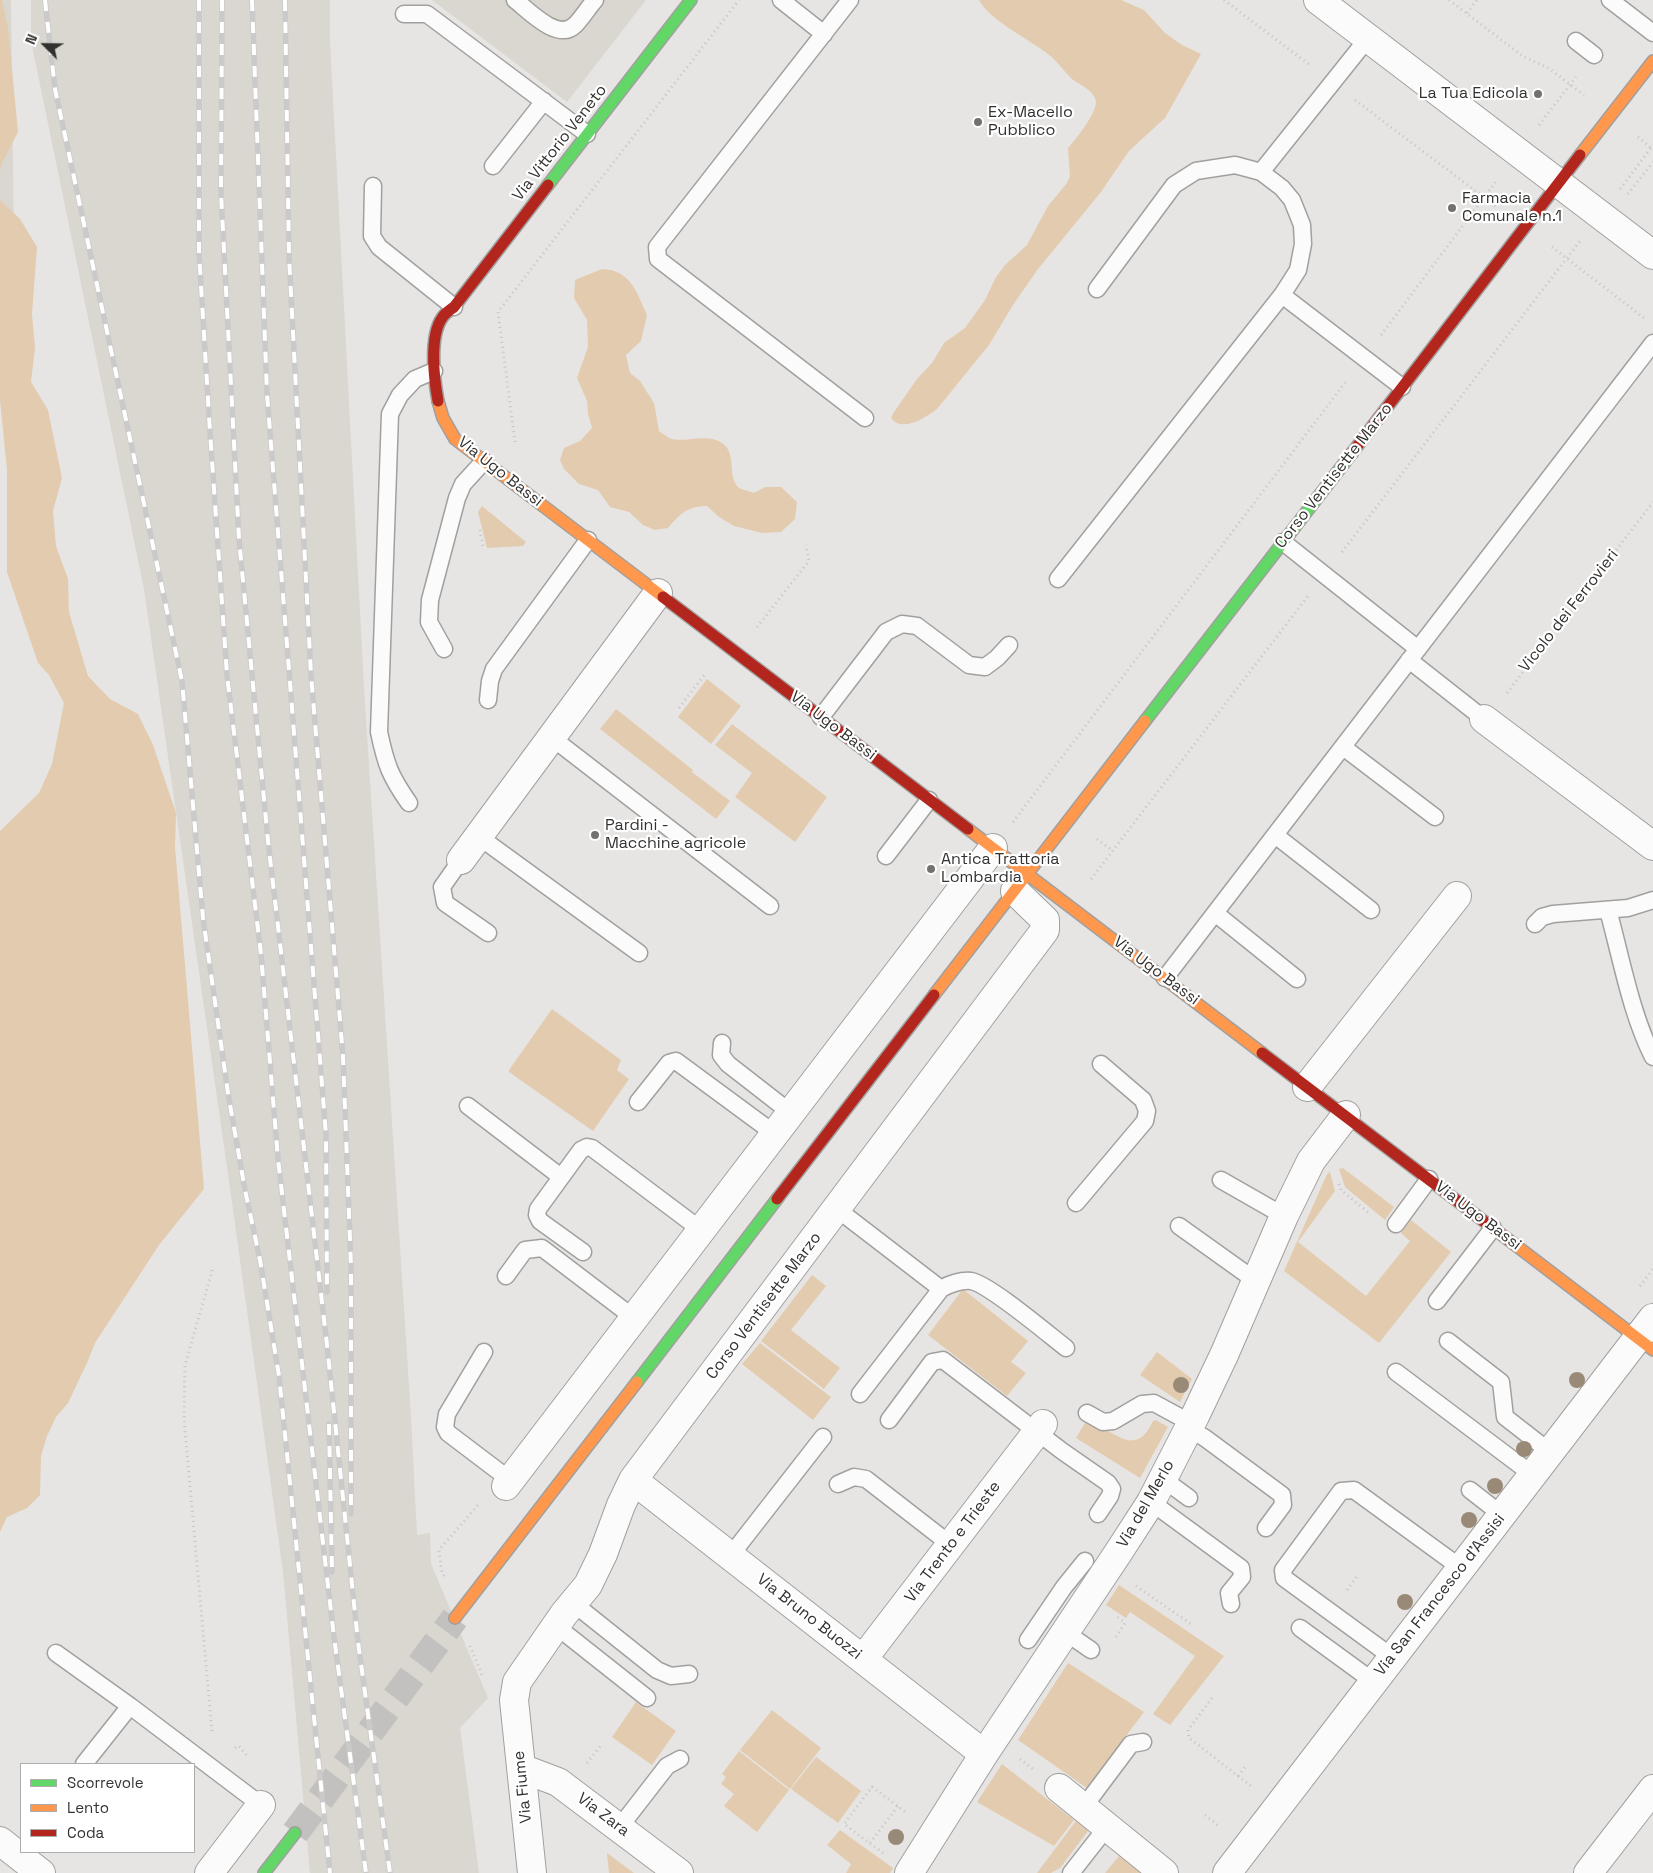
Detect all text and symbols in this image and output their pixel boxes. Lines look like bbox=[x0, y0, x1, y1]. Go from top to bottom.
north arrow bbox=[20, 20, 70, 70]
text: N bbox=[21, 31, 41, 47]
street label: Via Vittorio Veneto bbox=[509, 81, 611, 205]
place label: La Tua Edicola bbox=[1419, 84, 1528, 104]
marker: La Tua Edicola bbox=[1532, 88, 1544, 100]
place label: Ex-Macello Pubblico bbox=[988, 103, 1073, 141]
marker: Ex-Macello Pubblico bbox=[972, 116, 984, 128]
place label: Farmacia Comunale n.1 bbox=[1462, 189, 1562, 227]
marker: Farmacia Comunale n.1 bbox=[1446, 202, 1458, 214]
street label: Corso Ventisette Marzo bbox=[1271, 400, 1397, 552]
street label: Via Ugo Bassi bbox=[454, 433, 546, 511]
street label: Vicolo dei Ferrovieri bbox=[1515, 546, 1623, 676]
street label: Via Ugo Bassi bbox=[786, 687, 880, 765]
place label: Pardini - Macchine agricole bbox=[605, 816, 746, 854]
marker: Pardini - Macchine agricole bbox=[589, 829, 601, 841]
place label: Antica Trattoria Lombardia bbox=[941, 850, 1060, 888]
marker: Antica Trattoria Lombardia bbox=[925, 863, 937, 875]
street label: Via Ugo Bassi bbox=[1109, 932, 1203, 1010]
street label: Via Ugo Bassi bbox=[1431, 1177, 1525, 1255]
street label: Corso Ventisette Marzo bbox=[702, 1229, 826, 1383]
street label: Via del Merlo bbox=[1113, 1457, 1179, 1551]
street label: Via Trento e Trieste bbox=[901, 1477, 1005, 1607]
street label: Via San Francesco d'Assisi bbox=[1371, 1510, 1509, 1680]
street label: Via Bruno Buozzi bbox=[753, 1570, 865, 1664]
street label: Via Fiume bbox=[510, 1750, 536, 1824]
legend bbox=[20, 1763, 195, 1853]
text: Scorrevole bbox=[67, 1773, 144, 1792]
street label: Via Zara bbox=[573, 1789, 633, 1841]
text: Lento bbox=[67, 1798, 109, 1817]
text: Coda bbox=[67, 1823, 104, 1842]

